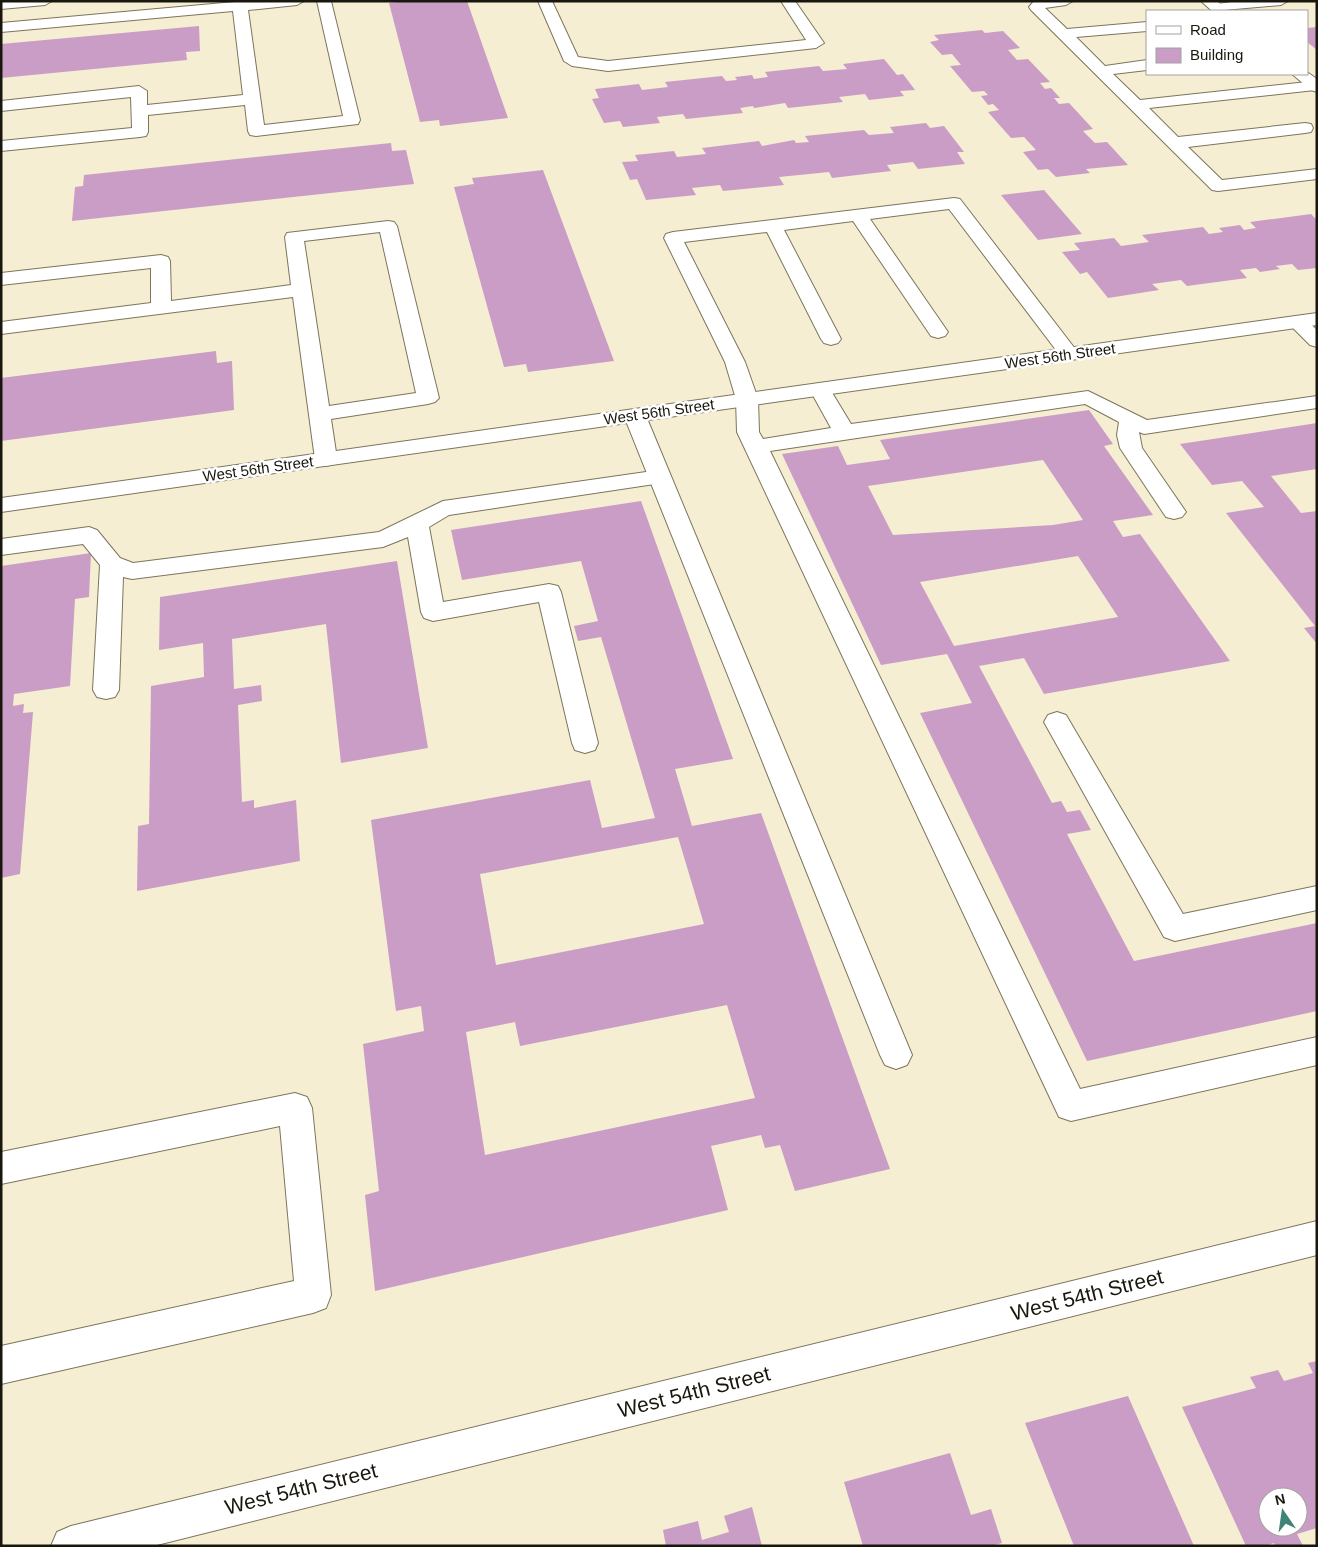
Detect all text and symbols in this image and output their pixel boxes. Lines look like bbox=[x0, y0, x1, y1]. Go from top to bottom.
legend bbox=[1146, 10, 1308, 75]
text: Road bbox=[1190, 21, 1226, 38]
text: Building bbox=[1190, 46, 1243, 63]
street label: West 56th Street bbox=[1004, 339, 1117, 372]
street label: West 56th Street bbox=[603, 395, 716, 428]
street label: West 56th Street bbox=[202, 452, 315, 485]
street label: West 54th Street bbox=[1008, 1264, 1166, 1325]
street label: West 54th Street bbox=[615, 1361, 773, 1422]
street label: West 54th Street bbox=[222, 1458, 380, 1519]
north arrow bbox=[1258, 1487, 1308, 1537]
text: N bbox=[1273, 1490, 1287, 1508]

